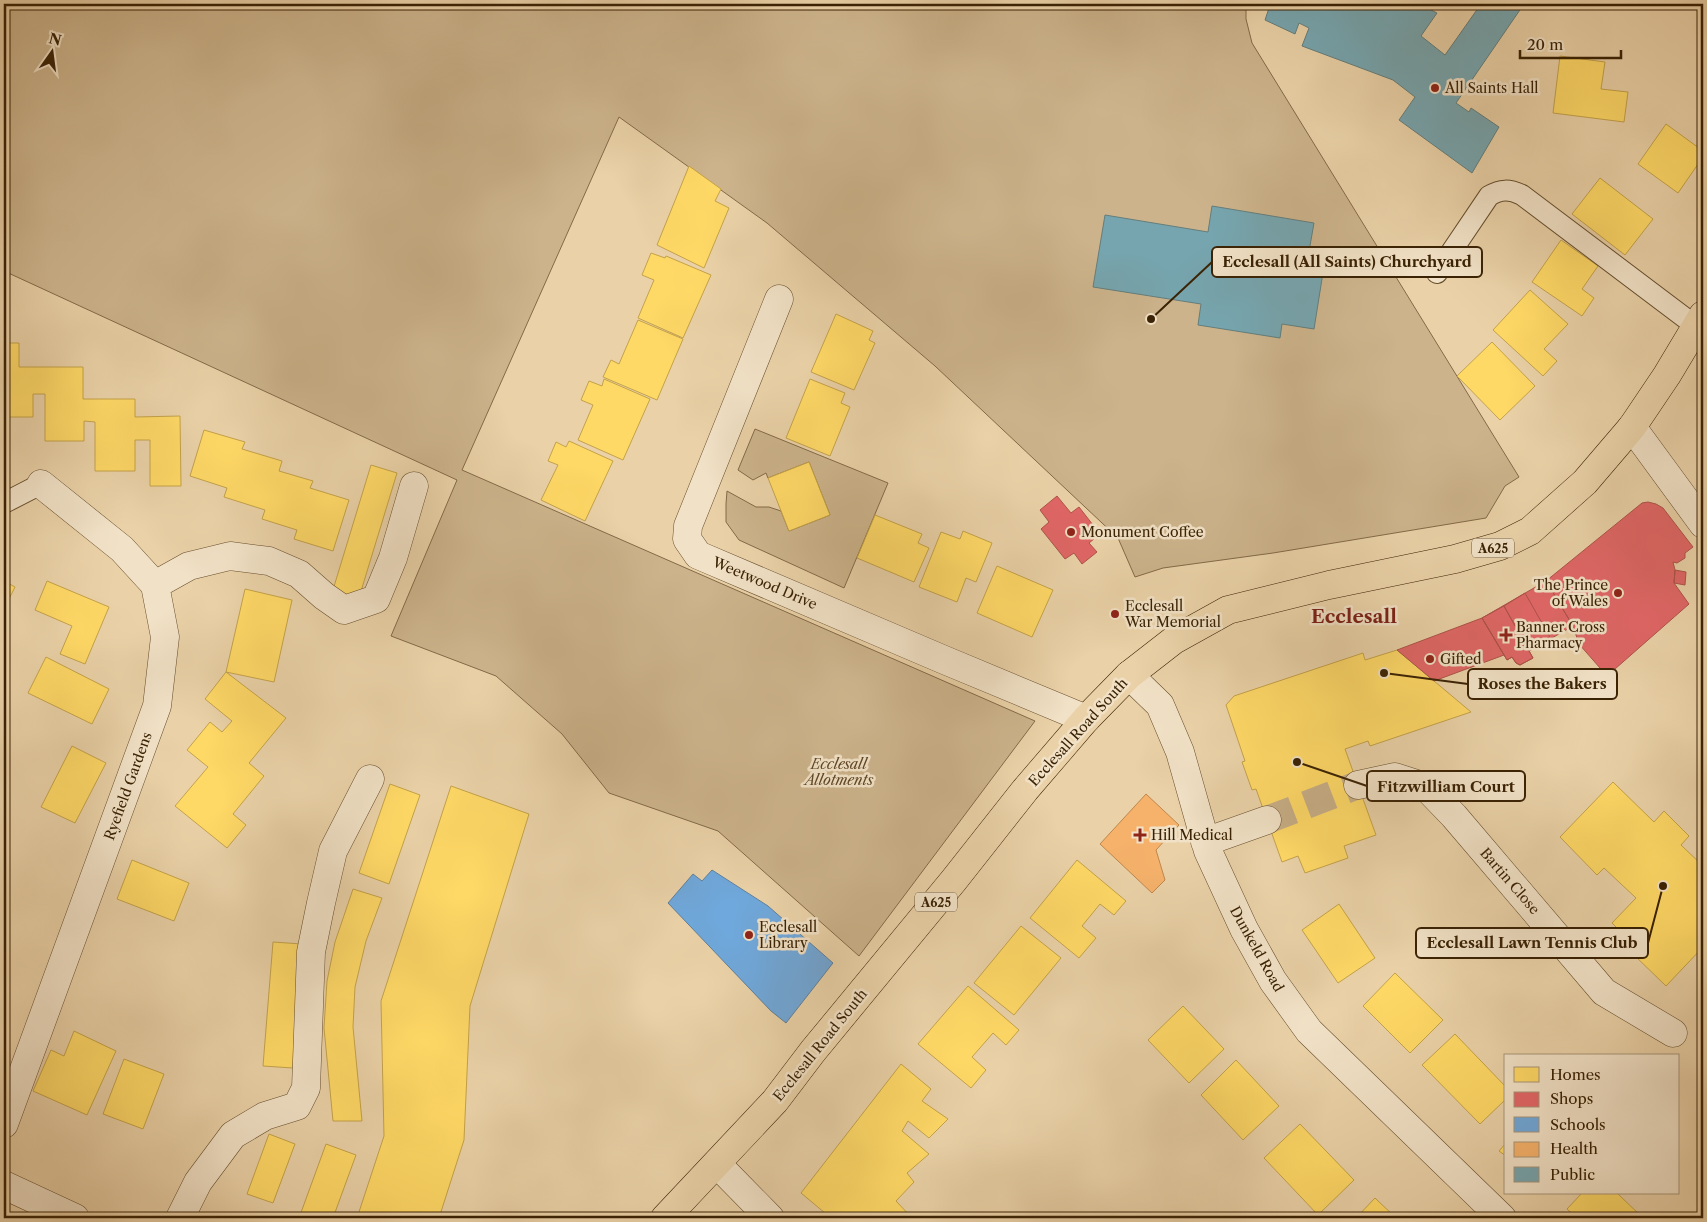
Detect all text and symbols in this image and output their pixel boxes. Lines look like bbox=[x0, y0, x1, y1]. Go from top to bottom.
north arrow bbox=[28, 28, 78, 78]
scale bar bbox=[1520, 28, 1621, 60]
text: N bbox=[47, 29, 63, 50]
text: 20 m bbox=[1527, 35, 1563, 54]
place label: All Saints Hall bbox=[1444, 79, 1539, 97]
marker: All Saints Hall bbox=[1429, 82, 1441, 94]
callout: Ecclesall (All Saints) Churchyard bbox=[1212, 247, 1482, 277]
text: Ecclesall (All Saints) Churchyard bbox=[1222, 252, 1472, 271]
place label: Monument Coffee bbox=[1081, 523, 1204, 541]
marker: Monument Coffee bbox=[1065, 526, 1077, 538]
road number: A625 bbox=[1472, 538, 1514, 558]
street label: Weetwood Drive bbox=[709, 552, 820, 613]
place label: The Prince of Wales bbox=[1534, 576, 1608, 610]
marker: The Prince of Wales bbox=[1612, 587, 1624, 599]
place label: Ecclesall War Memorial bbox=[1124, 597, 1221, 631]
district label: Ecclesall bbox=[1311, 605, 1397, 628]
marker: Ecclesall War Memorial bbox=[1109, 608, 1121, 620]
place label: Banner Cross Pharmacy bbox=[1516, 618, 1605, 652]
marker: Banner Cross Pharmacy bbox=[1500, 629, 1512, 641]
place label: Gifted bbox=[1440, 650, 1482, 668]
marker: Gifted bbox=[1424, 653, 1436, 665]
callout: Roses the Bakers bbox=[1468, 669, 1617, 699]
street label: Ecclesall Road South bbox=[1025, 674, 1132, 790]
text: Roses the Bakers bbox=[1477, 674, 1607, 693]
street label: Ryefield Gardens bbox=[100, 729, 156, 843]
park label: Ecclesall Allotments bbox=[803, 755, 874, 789]
callout: Fitzwilliam Court bbox=[1367, 771, 1525, 801]
text: Fitzwilliam Court bbox=[1377, 777, 1515, 796]
place label: Hill Medical bbox=[1151, 826, 1233, 844]
marker: Hill Medical bbox=[1133, 828, 1147, 842]
street label: Bartin Close bbox=[1476, 844, 1544, 918]
road number: A625 bbox=[915, 892, 957, 912]
street label: Dunkeld Road bbox=[1226, 903, 1288, 995]
place label: Ecclesall Library bbox=[759, 918, 817, 952]
callout: Ecclesall Lawn Tennis Club bbox=[1416, 928, 1648, 958]
marker: Ecclesall Library bbox=[743, 929, 755, 941]
text: Ecclesall Lawn Tennis Club bbox=[1426, 933, 1638, 952]
street label: Ecclesall Road South bbox=[769, 985, 871, 1105]
legend bbox=[1504, 1054, 1680, 1194]
text: Homes bbox=[1550, 1065, 1601, 1084]
text: Shops bbox=[1550, 1089, 1593, 1108]
text: Schools bbox=[1550, 1115, 1606, 1134]
text: Health bbox=[1550, 1139, 1599, 1158]
text: Public bbox=[1550, 1165, 1595, 1184]

